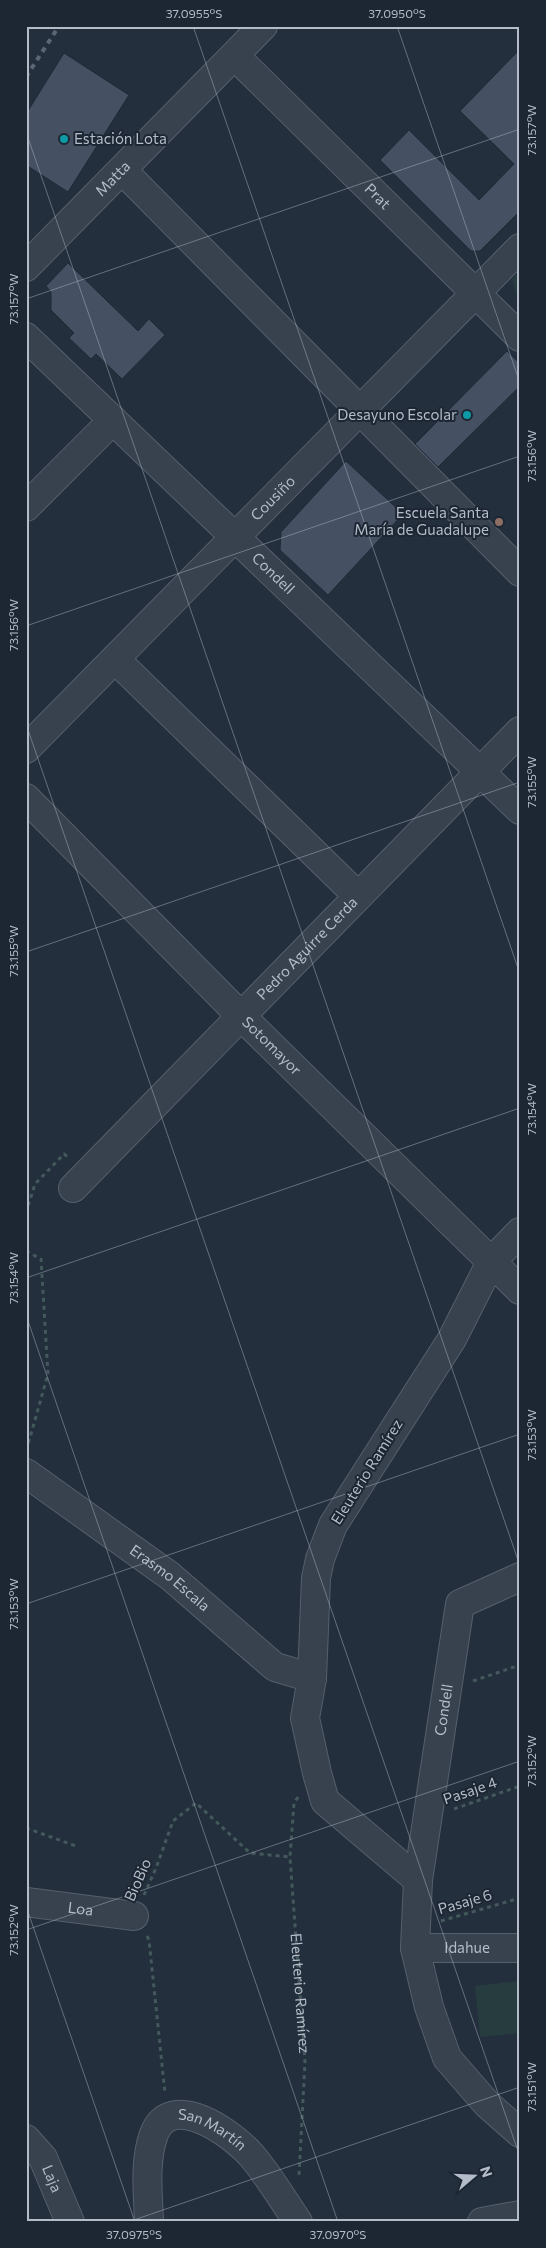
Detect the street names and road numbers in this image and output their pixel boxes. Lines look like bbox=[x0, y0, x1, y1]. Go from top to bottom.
street label: Matta bbox=[91, 157, 133, 199]
street label: Prat bbox=[361, 179, 395, 212]
street label: Cousiño bbox=[246, 471, 298, 524]
street label: Condell bbox=[249, 548, 299, 597]
street label: Pedro Aguirre Cerda bbox=[252, 893, 361, 1003]
street label: Sotomayor bbox=[239, 1012, 306, 1078]
street label: Eleuterio Ramírez bbox=[327, 1416, 406, 1527]
street label: Erasmo Escala bbox=[127, 1540, 214, 1614]
street label: Condell bbox=[430, 1683, 456, 1737]
street label: Pasaje 4 bbox=[440, 1773, 499, 1808]
street label: BioBio bbox=[120, 1855, 154, 1904]
street label: Pasaje 6 bbox=[435, 1885, 494, 1917]
street label: Loa bbox=[67, 1898, 94, 1919]
street label: Eleuterio Ramírez bbox=[288, 1932, 314, 2054]
street label: Idahue bbox=[444, 1938, 490, 1956]
street label: San Martín bbox=[178, 2105, 251, 2154]
street label: Laja bbox=[39, 2162, 66, 2195]

